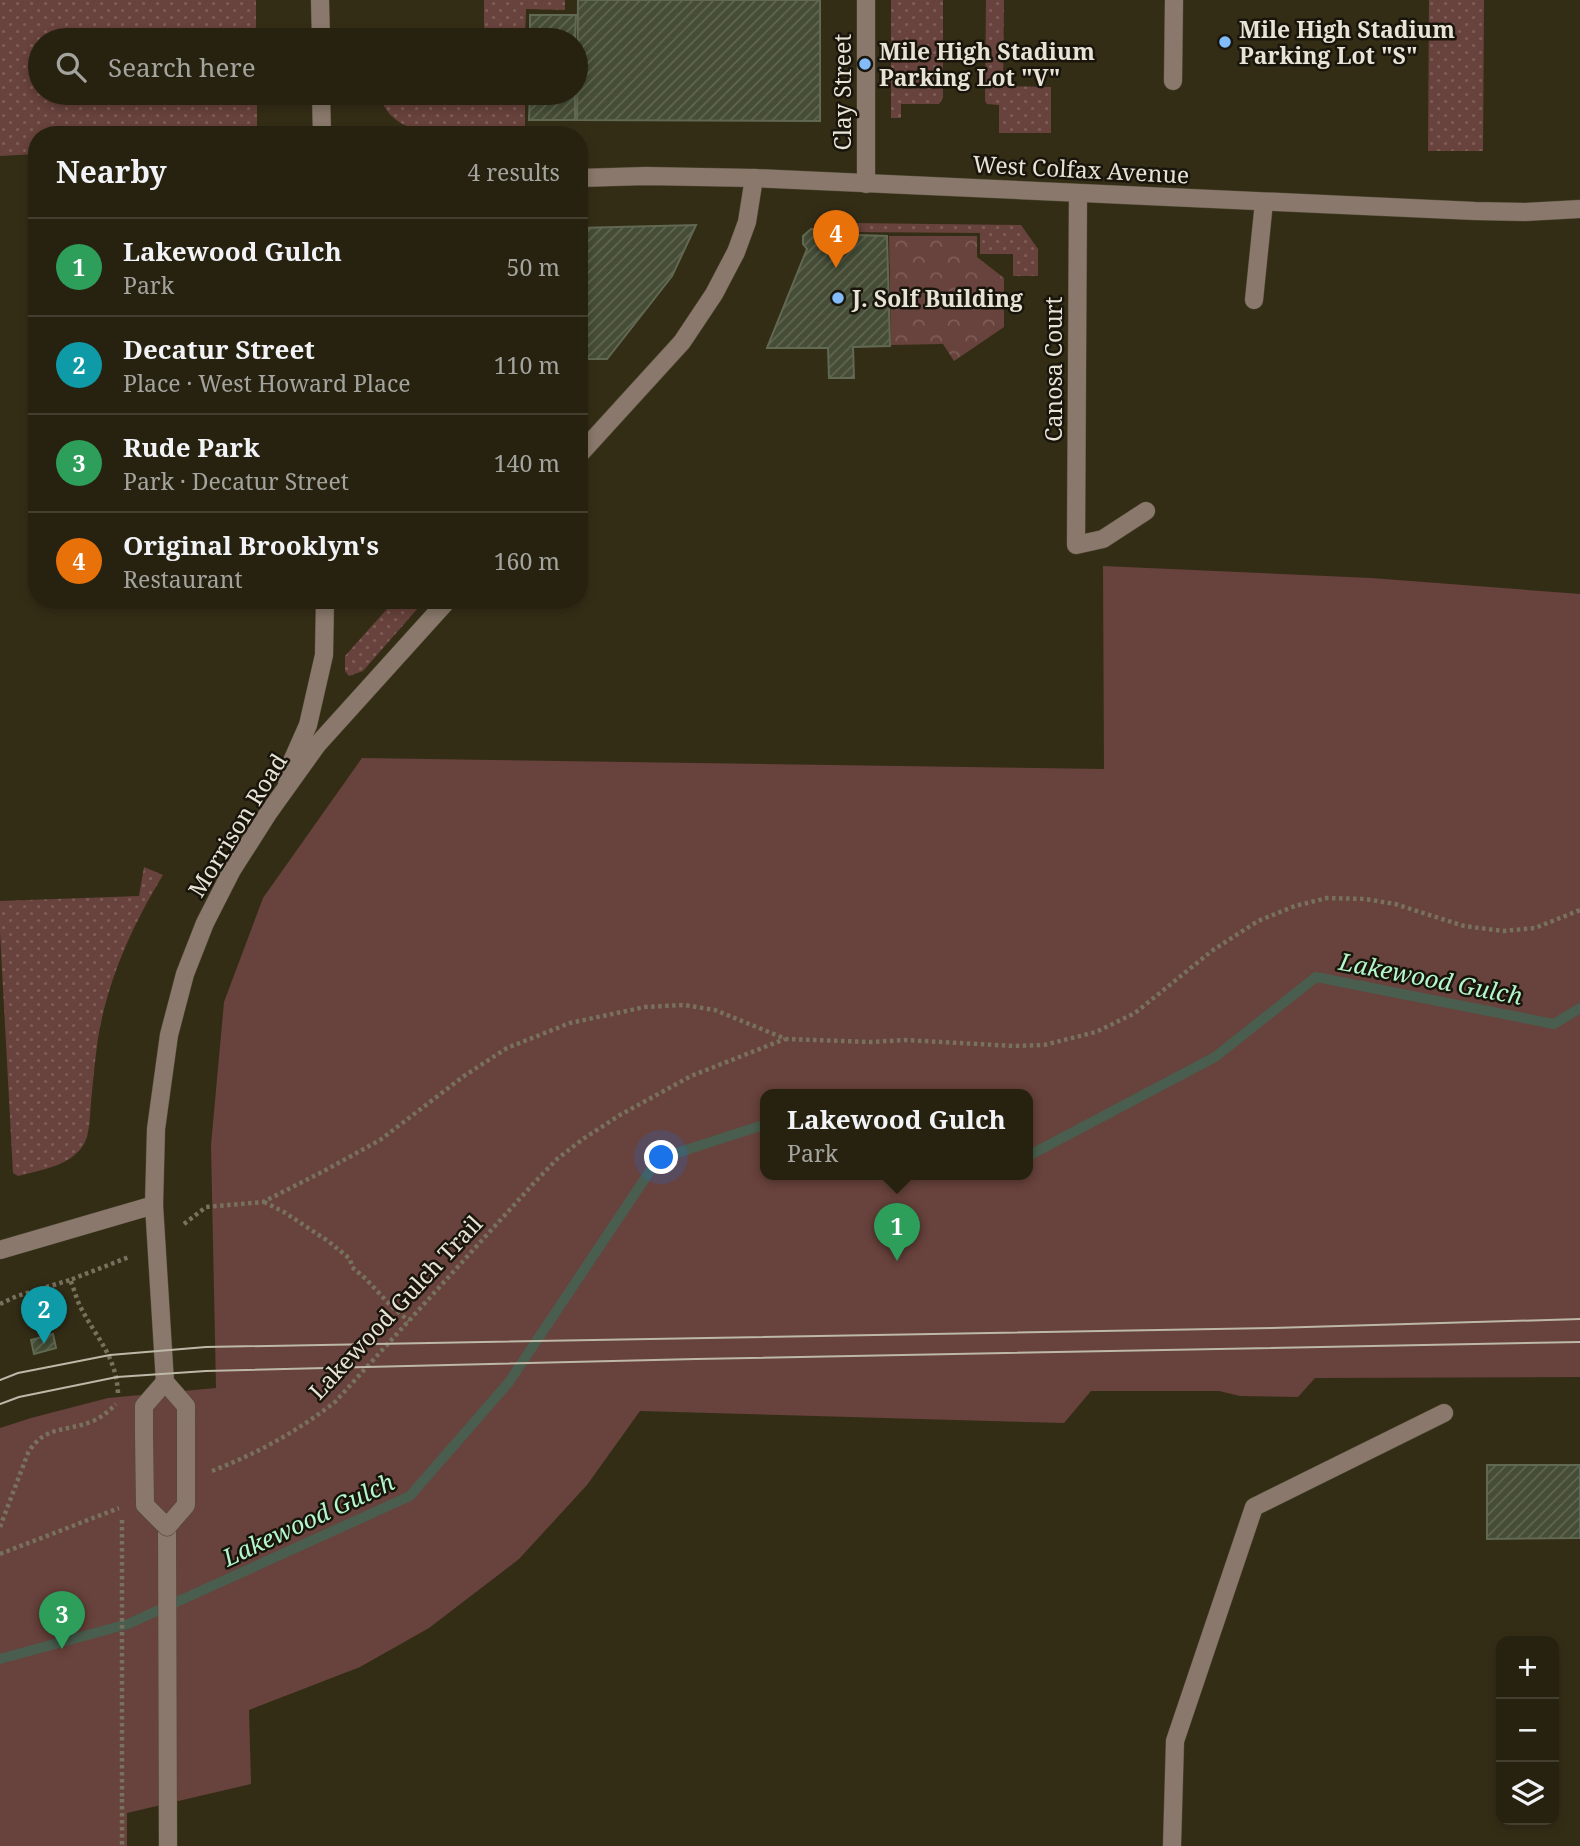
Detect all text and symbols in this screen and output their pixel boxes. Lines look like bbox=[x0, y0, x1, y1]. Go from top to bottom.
place label: Mile High Stadium Parking Lot "S" bbox=[1239, 13, 1455, 71]
search box bbox=[28, 28, 588, 105]
street label: Clay Street bbox=[826, 34, 858, 150]
marker: Mile High Stadium Parking Lot "S" bbox=[1217, 34, 1233, 50]
place label: Mile High Stadium Parking Lot "V" bbox=[879, 35, 1095, 93]
icon: search bbox=[52, 48, 90, 86]
text: Search here bbox=[108, 49, 256, 85]
marker: Mile High Stadium Parking Lot "V" bbox=[857, 56, 873, 72]
street label: West Colfax Avenue bbox=[972, 147, 1190, 191]
text: Nearby bbox=[56, 151, 167, 192]
text: 4 results bbox=[467, 156, 560, 188]
pin: 4 bbox=[813, 210, 859, 268]
text: Lakewood Gulch bbox=[123, 233, 342, 269]
text: 1 bbox=[73, 251, 86, 283]
text: 50 m bbox=[507, 251, 560, 283]
text: Park bbox=[123, 269, 174, 301]
place label: J. Solf Building bbox=[851, 282, 1023, 314]
marker: J. Solf Building bbox=[830, 290, 846, 306]
street label: Canosa Court bbox=[1037, 296, 1069, 442]
text: Decatur Street bbox=[123, 331, 315, 367]
text: 2 bbox=[73, 349, 86, 381]
text: 110 m bbox=[494, 349, 560, 381]
text: Place · West Howard Place bbox=[123, 367, 411, 399]
text: Rude Park bbox=[123, 429, 260, 465]
text: 3 bbox=[73, 447, 86, 479]
text: 140 m bbox=[494, 447, 560, 479]
text: Park · Decatur Street bbox=[123, 465, 349, 497]
text: Original Brooklyn's bbox=[123, 527, 379, 563]
text: 4 bbox=[73, 545, 86, 577]
text: 160 m bbox=[494, 545, 560, 577]
text: Restaurant bbox=[123, 563, 243, 595]
street label: Morrison Road bbox=[180, 747, 294, 903]
water label: Lakewood Gulch bbox=[1336, 944, 1525, 1012]
popup bbox=[760, 1089, 1033, 1180]
text: Lakewood Gulch bbox=[787, 1101, 1006, 1137]
text: Park bbox=[787, 1137, 838, 1169]
your location bbox=[644, 1140, 678, 1174]
pin: 1 bbox=[874, 1203, 920, 1261]
street label: Lakewood Gulch Trail bbox=[301, 1208, 489, 1406]
pin: 2 bbox=[21, 1286, 67, 1344]
water label: Lakewood Gulch bbox=[216, 1465, 399, 1574]
pin: 3 bbox=[39, 1591, 85, 1649]
map controls bbox=[1496, 1636, 1559, 1825]
button: + bbox=[1496, 1636, 1559, 1699]
button: − bbox=[1496, 1699, 1559, 1762]
button: layers bbox=[1496, 1762, 1559, 1825]

